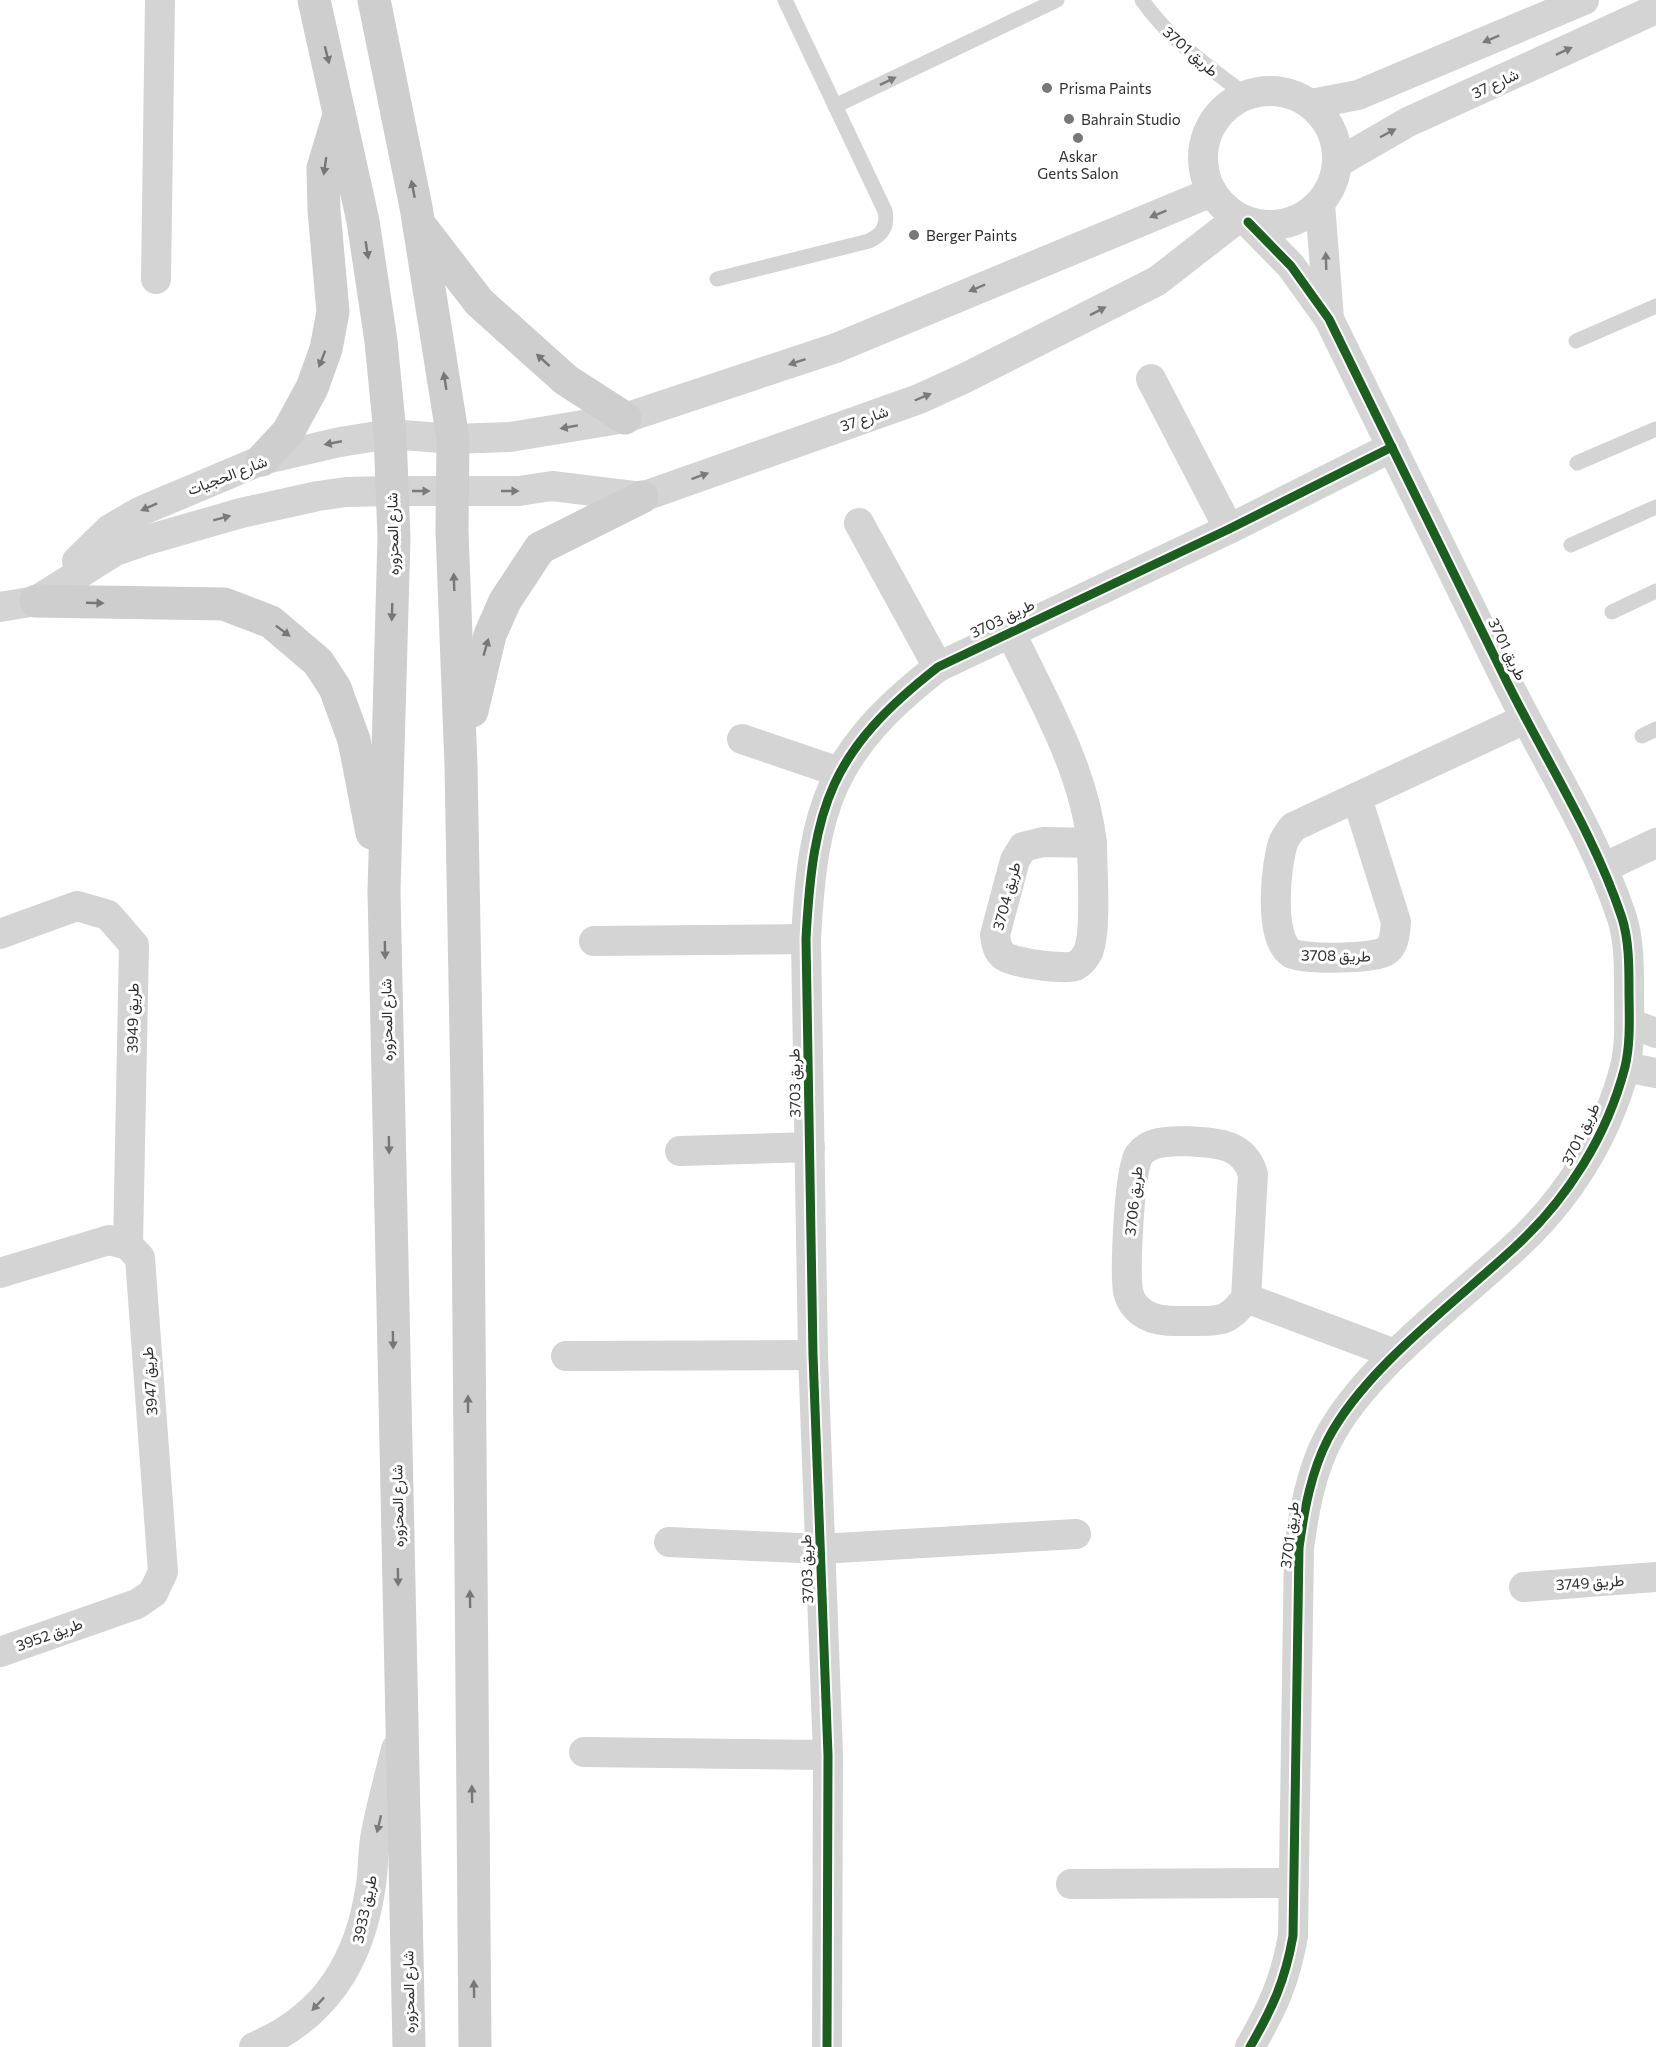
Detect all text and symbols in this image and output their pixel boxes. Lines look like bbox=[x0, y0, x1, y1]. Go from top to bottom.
street label: طريق 3701 bbox=[1158, 22, 1222, 82]
one-way arrow bbox=[1482, 34, 1500, 44]
one-way arrow bbox=[322, 46, 332, 64]
one-way arrow bbox=[1556, 46, 1573, 55]
street label: شارع 37 bbox=[1469, 64, 1523, 104]
one-way arrow bbox=[879, 76, 896, 85]
place label: Prisma Paints bbox=[1059, 79, 1152, 97]
marker: Prisma Paints bbox=[1040, 81, 1054, 95]
place label: Bahrain Studio bbox=[1081, 110, 1181, 128]
marker: Bahrain Studio bbox=[1062, 112, 1076, 126]
one-way arrow bbox=[1379, 128, 1396, 138]
marker: Askar Gents Salon bbox=[1071, 131, 1085, 145]
place label: Askar Gents Salon bbox=[1037, 147, 1119, 182]
one-way arrow bbox=[320, 157, 329, 176]
one-way arrow bbox=[408, 179, 417, 198]
one-way arrow bbox=[1148, 209, 1166, 219]
place label: Berger Paints bbox=[926, 226, 1017, 244]
marker: Berger Paints bbox=[907, 228, 921, 242]
one-way arrow bbox=[363, 241, 372, 260]
one-way arrow bbox=[1321, 252, 1330, 271]
one-way arrow bbox=[968, 283, 986, 293]
one-way arrow bbox=[1090, 306, 1107, 315]
one-way arrow bbox=[317, 351, 327, 369]
one-way arrow bbox=[536, 353, 551, 367]
one-way arrow bbox=[788, 357, 806, 367]
one-way arrow bbox=[440, 372, 449, 391]
one-way arrow bbox=[915, 392, 933, 402]
street label: شارع 37 bbox=[838, 401, 891, 437]
one-way arrow bbox=[560, 423, 579, 432]
one-way arrow bbox=[323, 439, 342, 448]
street label: شارع الحجيات bbox=[185, 452, 271, 501]
one-way arrow bbox=[691, 470, 709, 480]
one-way arrow bbox=[412, 486, 431, 496]
one-way arrow bbox=[500, 486, 519, 496]
street label: شارع المحزوره bbox=[382, 492, 405, 576]
one-way arrow bbox=[140, 503, 158, 512]
one-way arrow bbox=[213, 513, 231, 522]
one-way arrow bbox=[449, 572, 459, 591]
street label: طريق 3703 bbox=[967, 595, 1038, 643]
one-way arrow bbox=[85, 598, 104, 608]
one-way arrow bbox=[387, 603, 397, 622]
street label: طريق 3701 bbox=[1483, 615, 1531, 684]
one-way arrow bbox=[275, 625, 291, 638]
one-way arrow bbox=[482, 638, 491, 656]
street label: طريق 3704 bbox=[988, 860, 1026, 933]
one-way arrow bbox=[380, 940, 390, 959]
street label: طريق 3708 bbox=[1301, 945, 1371, 967]
street label: شارع المحزوره bbox=[376, 978, 399, 1062]
street label: طريق 3949 bbox=[122, 982, 144, 1053]
street label: طريق 3703 bbox=[784, 1048, 806, 1118]
street label: طريق 3701 bbox=[1557, 1100, 1605, 1169]
one-way arrow bbox=[384, 1135, 394, 1154]
street label: طريق 3706 bbox=[1120, 1165, 1148, 1237]
one-way arrow bbox=[388, 1330, 398, 1349]
street label: طريق 3947 bbox=[138, 1346, 162, 1416]
one-way arrow bbox=[463, 1394, 473, 1413]
street label: شارع المحزوره bbox=[387, 1464, 410, 1548]
street label: طريق 3701 bbox=[1276, 1500, 1304, 1570]
street label: طريق 3703 bbox=[796, 1534, 818, 1604]
one-way arrow bbox=[393, 1567, 403, 1586]
street label: طريق 3749 bbox=[1555, 1571, 1625, 1595]
one-way arrow bbox=[465, 1589, 475, 1608]
street label: طريق 3952 bbox=[13, 1614, 86, 1656]
one-way arrow bbox=[467, 1784, 477, 1803]
one-way arrow bbox=[374, 1815, 383, 1834]
street label: طريق 3933 bbox=[348, 1873, 382, 1945]
street label: شارع المحزوره bbox=[398, 1950, 421, 2034]
one-way arrow bbox=[469, 1979, 479, 1998]
one-way arrow bbox=[311, 1997, 325, 2012]

